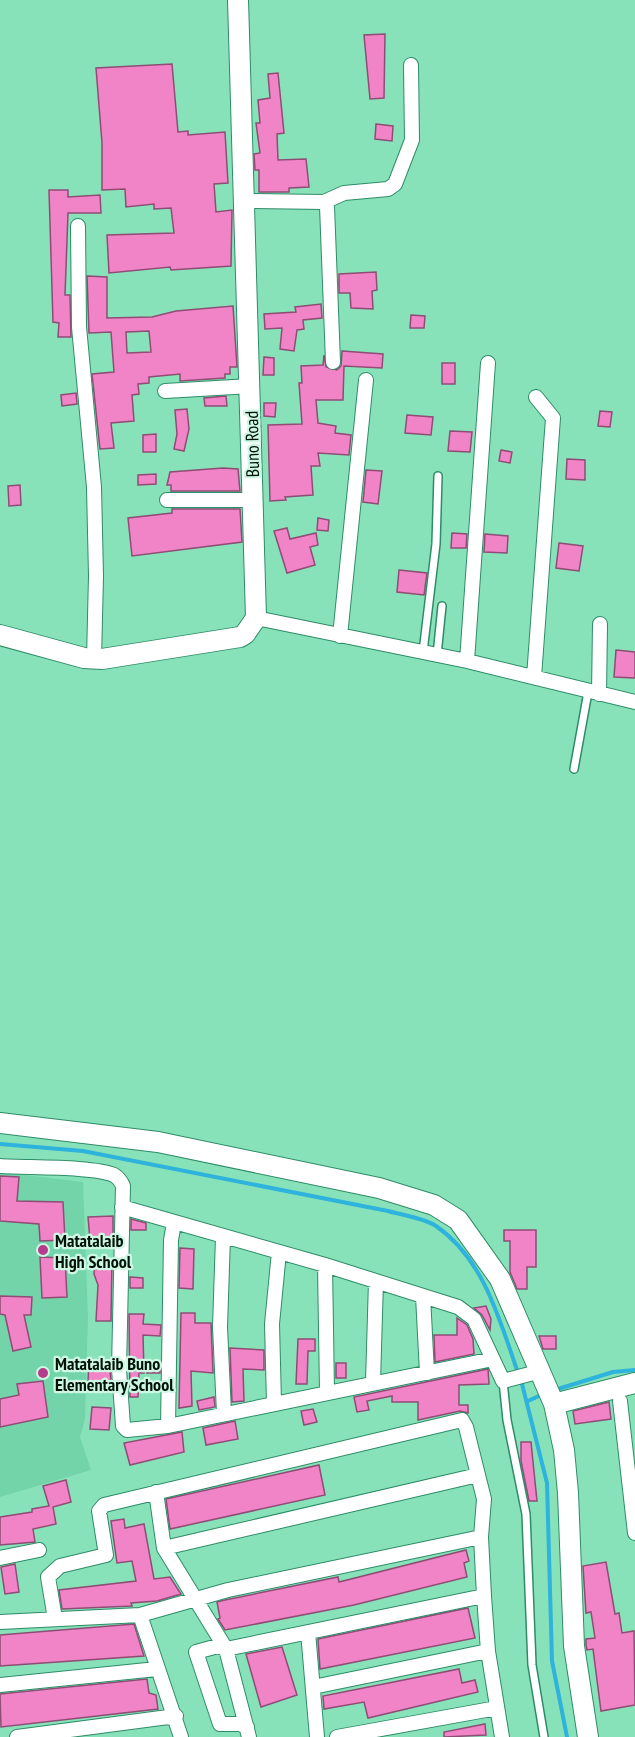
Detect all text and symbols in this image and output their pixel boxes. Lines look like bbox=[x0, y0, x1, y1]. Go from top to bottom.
street label: Buno Road bbox=[240, 411, 264, 477]
place label: Matatalaib High School bbox=[55, 1229, 132, 1273]
marker: Matatalaib High School bbox=[36, 1243, 50, 1257]
place label: Matatalaib Buno Elementary School bbox=[55, 1352, 174, 1396]
marker: Matatalaib Buno Elementary School bbox=[36, 1366, 50, 1380]

